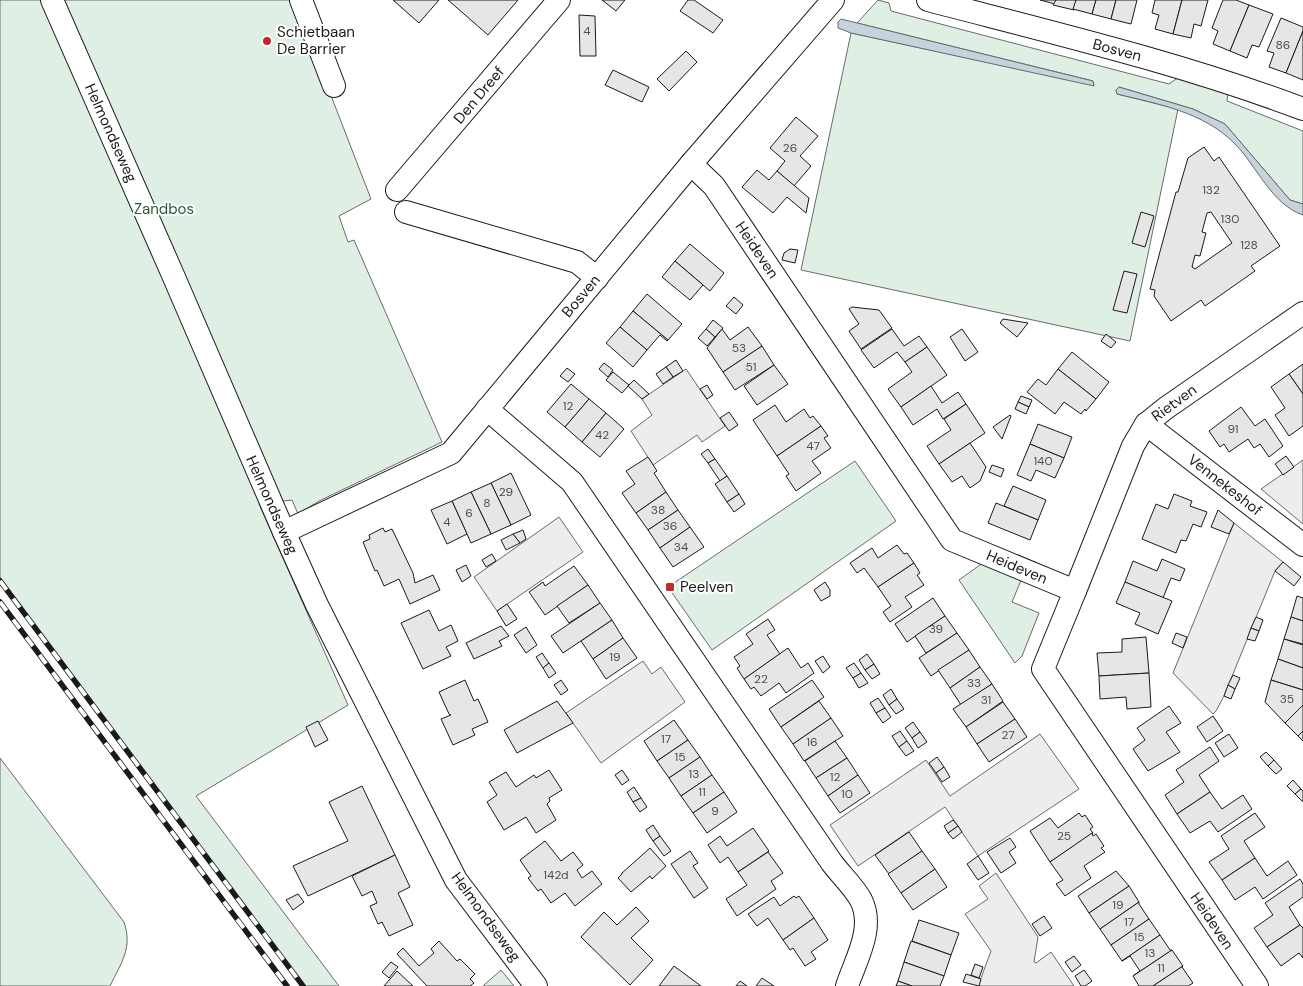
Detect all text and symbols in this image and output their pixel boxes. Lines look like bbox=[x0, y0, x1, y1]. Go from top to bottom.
place label: Schietbaan De Barrier bbox=[277, 22, 355, 59]
house number: 4 bbox=[583, 23, 591, 39]
street label: Bosven bbox=[1090, 34, 1144, 66]
marker: Schietbaan De Barrier bbox=[261, 35, 273, 47]
house number: 86 bbox=[1276, 37, 1290, 53]
street label: Den Dreef bbox=[449, 62, 509, 128]
street label: Helmondseweg bbox=[80, 80, 142, 186]
house number: 26 bbox=[783, 140, 797, 156]
house number: 132 bbox=[1202, 182, 1220, 198]
park label: Zandbos bbox=[134, 199, 194, 219]
house number: 130 bbox=[1220, 211, 1240, 227]
street label: Heideven bbox=[731, 218, 783, 282]
house number: 128 bbox=[1240, 237, 1258, 253]
street label: Bosven bbox=[557, 271, 605, 321]
house number: 53 bbox=[732, 340, 746, 356]
house number: 51 bbox=[745, 359, 757, 375]
street label: Rietven bbox=[1147, 380, 1201, 426]
house number: 12 bbox=[563, 398, 573, 414]
house number: 91 bbox=[1227, 421, 1239, 437]
house number: 42 bbox=[595, 427, 609, 443]
house number: 47 bbox=[806, 438, 820, 454]
street label: Vennekeshof bbox=[1184, 450, 1266, 520]
street label: Helmondseweg bbox=[241, 452, 303, 558]
house number: 140 bbox=[1033, 453, 1053, 469]
house number: 29 bbox=[499, 484, 513, 500]
house number: 8 bbox=[483, 495, 491, 511]
house number: 38 bbox=[651, 502, 665, 518]
house number: 6 bbox=[465, 505, 473, 521]
house number: 4 bbox=[443, 514, 451, 530]
house number: 36 bbox=[663, 518, 677, 534]
house number: 34 bbox=[674, 539, 688, 555]
street label: Heideven bbox=[983, 545, 1051, 589]
place label: Peelven bbox=[680, 577, 733, 597]
marker: Peelven bbox=[664, 581, 676, 593]
house number: 39 bbox=[929, 621, 943, 637]
house number: 19 bbox=[609, 649, 621, 665]
house number: 22 bbox=[754, 671, 768, 687]
house number: 33 bbox=[967, 675, 981, 691]
house number: 35 bbox=[1280, 691, 1294, 707]
house number: 31 bbox=[981, 692, 991, 708]
house number: 27 bbox=[1001, 727, 1015, 743]
house number: 17 bbox=[661, 731, 671, 747]
house number: 16 bbox=[806, 734, 818, 750]
house number: 15 bbox=[674, 749, 686, 765]
house number: 13 bbox=[689, 766, 699, 782]
house number: 12 bbox=[830, 769, 840, 785]
house number: 11 bbox=[698, 784, 706, 800]
house number: 10 bbox=[841, 786, 853, 802]
house number: 9 bbox=[711, 803, 719, 819]
house number: 25 bbox=[1057, 828, 1071, 844]
house number: 142d bbox=[543, 867, 569, 883]
street label: Helmondseweg bbox=[447, 868, 525, 966]
street label: Heideven bbox=[1186, 889, 1238, 953]
house number: 19 bbox=[1112, 897, 1124, 913]
house number: 17 bbox=[1124, 914, 1134, 930]
house number: 15 bbox=[1133, 929, 1145, 945]
house number: 13 bbox=[1145, 945, 1155, 961]
house number: 11 bbox=[1157, 960, 1165, 976]

